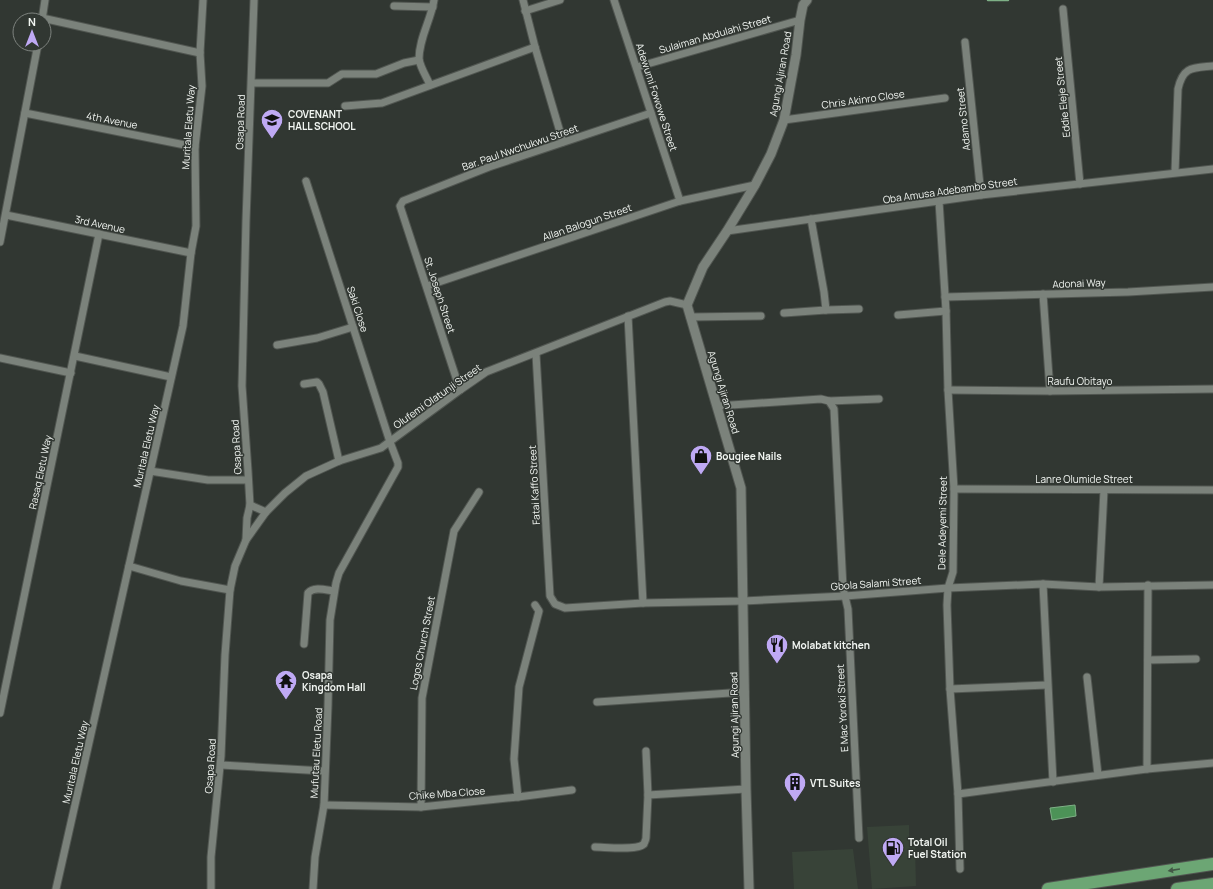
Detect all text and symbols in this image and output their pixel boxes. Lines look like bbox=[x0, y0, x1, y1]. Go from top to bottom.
street label: Sulaiman Abdulahi Street bbox=[657, 11, 773, 57]
north arrow bbox=[12, 12, 52, 52]
text: N bbox=[28, 14, 36, 29]
street label: Agungi Ajiran Road bbox=[766, 30, 794, 118]
street label: Adewumi Fowowe Street bbox=[633, 41, 681, 153]
street label: Eddie Eleje Street bbox=[1051, 56, 1073, 138]
street label: Muritala Eletu Way bbox=[178, 83, 198, 170]
street label: Chris Akinro Close bbox=[821, 86, 906, 112]
street label: Adamo Street bbox=[953, 87, 973, 151]
street label: Osapa Road bbox=[232, 94, 248, 150]
school or university icon: COVENANT HALL SCHOOL bbox=[259, 107, 285, 140]
place label: COVENANT HALL SCHOOL bbox=[288, 107, 356, 133]
street label: 4th Avenue bbox=[85, 108, 139, 132]
street label: Bar. Paul Nwchukwu Street bbox=[460, 120, 580, 174]
street label: Oba Amusa Adebambo Street bbox=[882, 174, 1018, 206]
street label: Allan Balogun Street bbox=[540, 200, 634, 244]
street label: 3rd Avenue bbox=[74, 212, 127, 236]
street label: St. Joseph Street bbox=[421, 255, 459, 335]
street label: Adonai Way bbox=[1052, 275, 1107, 291]
street label: Saki Close bbox=[344, 284, 372, 334]
street label: Agungi Ajiran Road bbox=[705, 349, 743, 435]
street label: Olufemi Olatunji Street bbox=[390, 360, 484, 432]
street label: Raufu Obitayo bbox=[1047, 374, 1113, 388]
street label: Muritala Eletu Way bbox=[130, 402, 163, 489]
street label: Osapa Road bbox=[228, 419, 244, 475]
street label: Rasaq Eletu Way bbox=[25, 433, 55, 511]
shop icon: Bougiee Nails bbox=[688, 443, 714, 476]
street label: Fatai Kaffo Street bbox=[525, 445, 543, 525]
place label: Bougiee Nails bbox=[716, 449, 782, 463]
street label: Lanre Olumide Street bbox=[1035, 472, 1133, 486]
street label: Dele Adeyemi Street bbox=[934, 476, 950, 570]
street label: Gbola Salami Street bbox=[830, 573, 922, 593]
street label: Logos Church Street bbox=[406, 595, 438, 691]
restaurant icon: Molabat kitchen bbox=[764, 632, 790, 665]
place label: Molabat kitchen bbox=[792, 638, 870, 652]
street label: E Mac Yoroki Street bbox=[833, 664, 851, 752]
temple icon: Osapa Kingdom Hall bbox=[273, 668, 299, 701]
place label: Osapa Kingdom Hall bbox=[302, 668, 366, 694]
street label: Agungi Ajiran Road bbox=[726, 672, 742, 758]
street label: Mufutau Eletu Road bbox=[307, 707, 325, 799]
street label: Muritala Eletu Way bbox=[59, 718, 92, 805]
street label: Osapa Road bbox=[201, 738, 219, 794]
building icon: VTL Suites bbox=[782, 770, 808, 803]
place label: VTL Suites bbox=[810, 776, 861, 790]
street label: Chike Mba Close bbox=[408, 783, 486, 803]
fuel station icon: Total Oil Fuel Station bbox=[880, 835, 906, 868]
place label: Total Oil Fuel Station bbox=[908, 835, 967, 861]
one-way arrow bbox=[1168, 867, 1181, 873]

